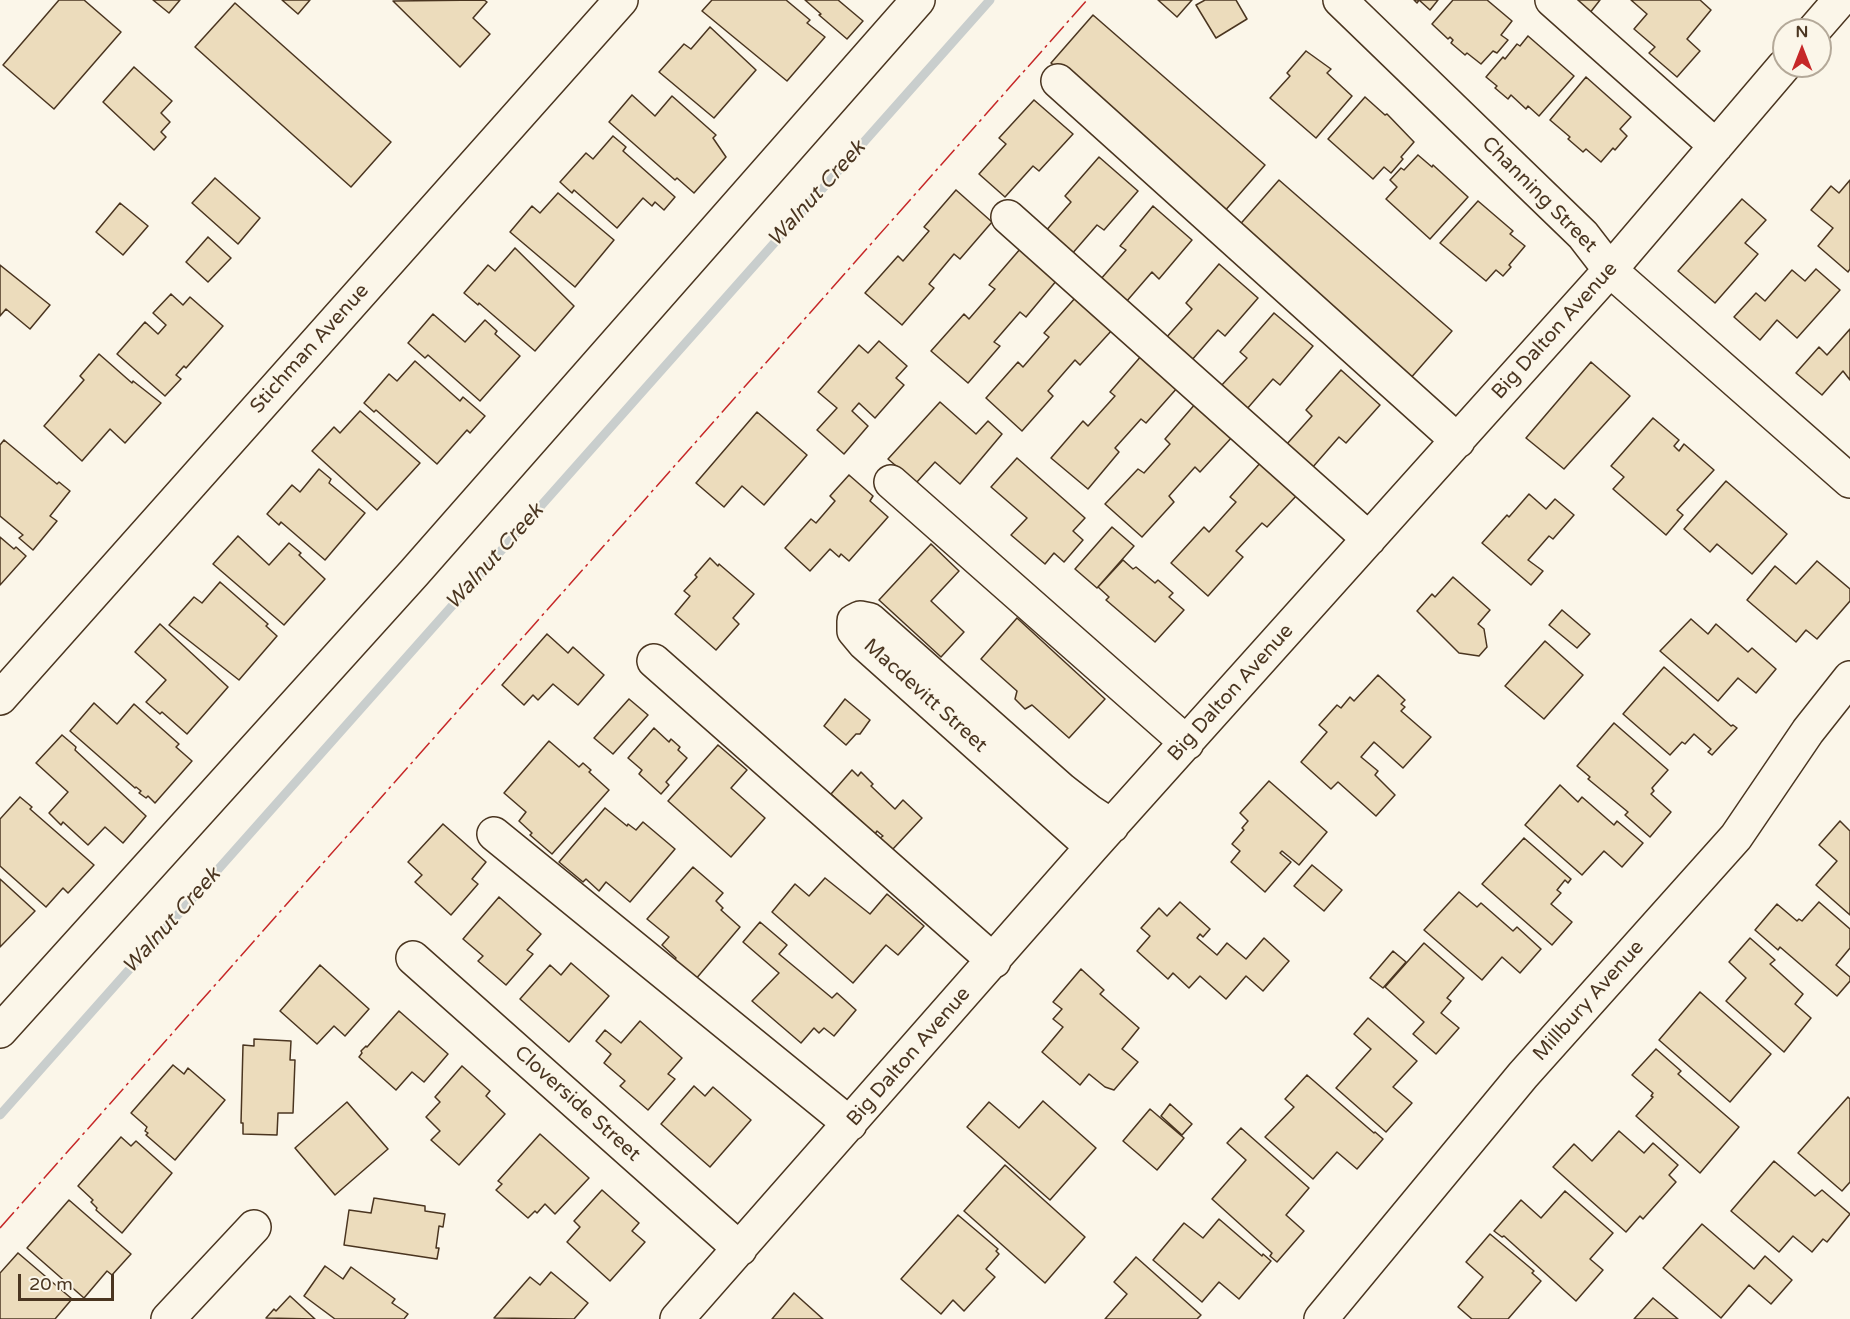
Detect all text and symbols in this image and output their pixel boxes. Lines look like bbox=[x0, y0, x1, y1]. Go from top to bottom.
north arrow bbox=[1772, 18, 1832, 78]
text: N bbox=[1796, 22, 1808, 42]
street label: Channing Street bbox=[1476, 132, 1602, 258]
water label: Walnut Creek bbox=[763, 136, 871, 252]
street label: Big Dalton Avenue bbox=[1487, 258, 1623, 404]
street label: Stichman Avenue bbox=[246, 279, 374, 419]
water label: Walnut Creek bbox=[441, 499, 549, 615]
street label: Big Dalton Avenue bbox=[1163, 620, 1299, 766]
street label: Macdevitt Street bbox=[858, 634, 992, 758]
water label: Walnut Creek bbox=[118, 863, 226, 979]
street label: Millbury Avenue bbox=[1529, 936, 1649, 1066]
street label: Big Dalton Avenue bbox=[842, 983, 976, 1131]
street label: Cloverside Street bbox=[509, 1041, 645, 1167]
scale bar bbox=[21, 1262, 117, 1300]
text: 20 m bbox=[29, 1273, 73, 1295]

